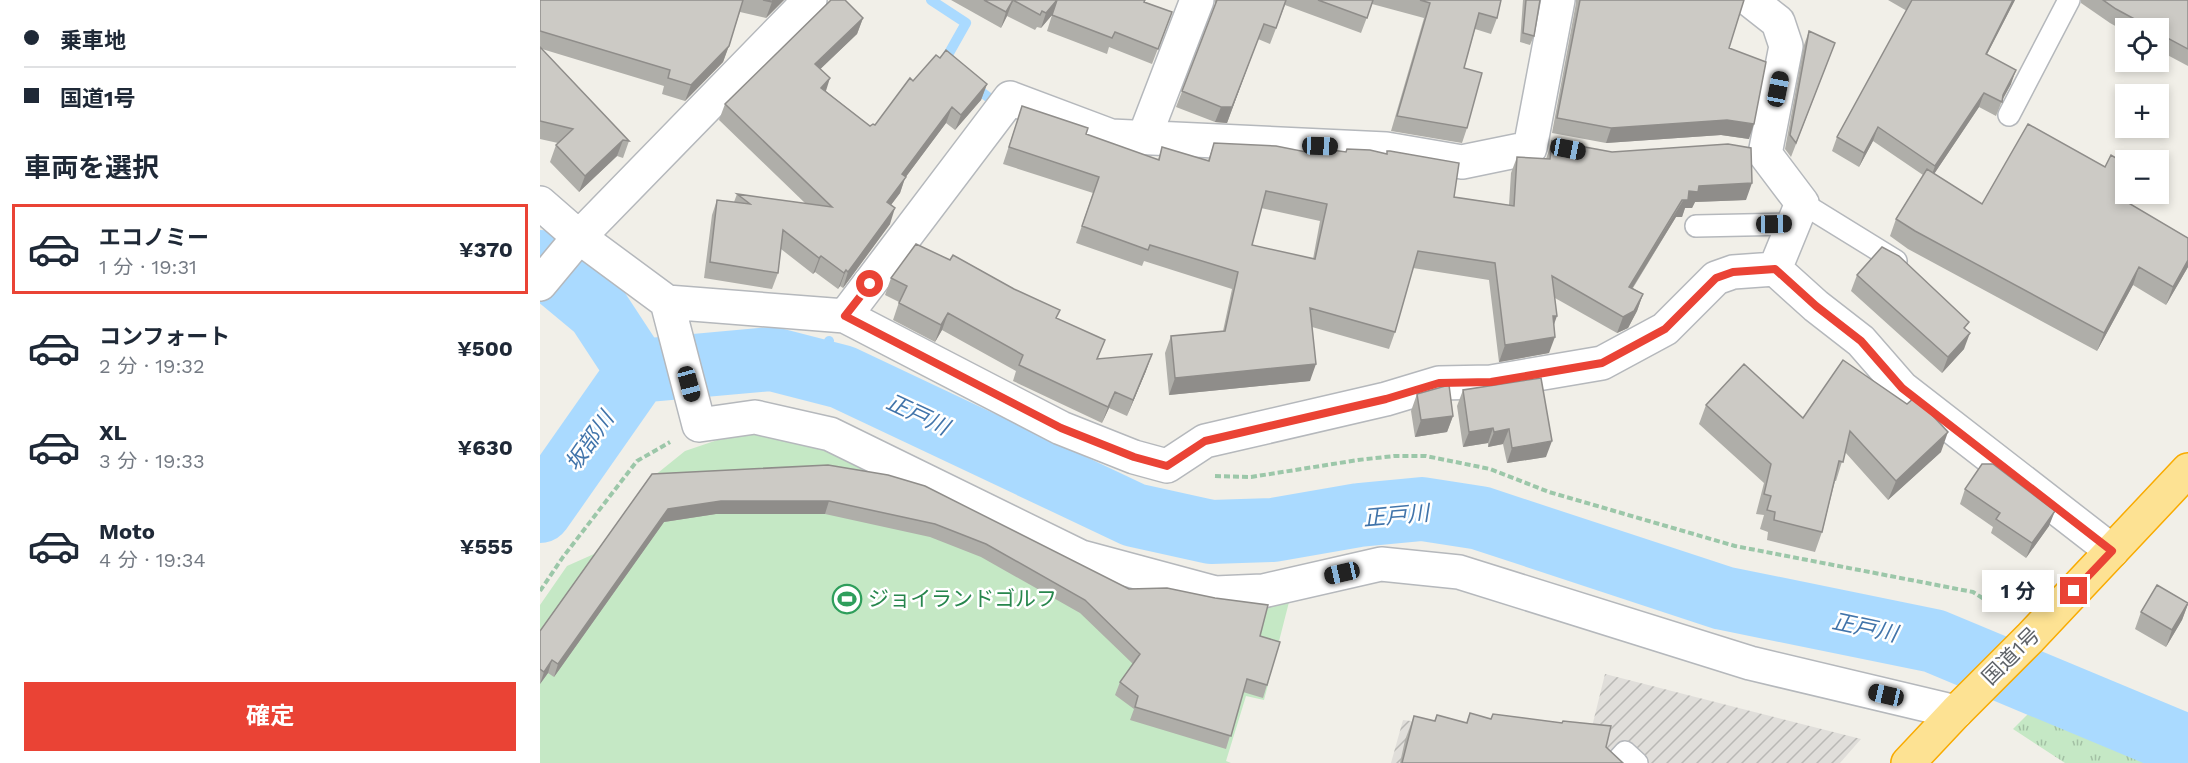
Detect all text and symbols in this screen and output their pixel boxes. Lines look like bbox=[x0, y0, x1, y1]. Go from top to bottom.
map controls bbox=[2115, 18, 2169, 204]
button: locate bbox=[2115, 18, 2169, 72]
text: 乗車地 bbox=[60, 28, 126, 53]
car bbox=[1766, 70, 1790, 108]
button: + bbox=[2115, 84, 2169, 138]
text: 国道1号 bbox=[60, 86, 135, 111]
car bbox=[1302, 136, 1338, 156]
car bbox=[1549, 137, 1587, 161]
button: − bbox=[2115, 150, 2169, 204]
text: 車両を選択 bbox=[24, 152, 159, 184]
car bbox=[1756, 215, 1792, 233]
icon: car bbox=[27, 222, 81, 276]
text: エコノミー bbox=[99, 225, 209, 250]
text: ¥370 bbox=[459, 237, 513, 262]
text: 1 分 · 19:31 bbox=[99, 255, 197, 279]
route start bbox=[856, 270, 883, 297]
icon: car bbox=[27, 321, 81, 375]
text: コンフォート bbox=[99, 324, 230, 349]
text: ¥500 bbox=[457, 336, 513, 361]
text: 2 分 · 19:32 bbox=[99, 354, 205, 378]
car bbox=[676, 364, 702, 404]
water label: 正戸川 bbox=[883, 389, 955, 441]
water label: 坂部川 bbox=[560, 405, 620, 475]
icon: car bbox=[27, 420, 81, 474]
text: XL bbox=[99, 420, 127, 445]
text: ¥630 bbox=[458, 435, 513, 460]
text: 3 分 · 19:33 bbox=[99, 449, 205, 473]
water label: 正戸川 bbox=[1362, 500, 1432, 531]
icon: car bbox=[27, 519, 81, 573]
text: Moto bbox=[99, 519, 155, 544]
text: ¥555 bbox=[460, 534, 513, 559]
text: 4 分 · 19:34 bbox=[99, 548, 206, 572]
car bbox=[1322, 560, 1362, 586]
callout: 1 分 bbox=[1981, 570, 2053, 612]
route end bbox=[2060, 577, 2087, 604]
text: 1 分 bbox=[2001, 579, 2035, 603]
sports icon: ジョイランドゴルフ bbox=[831, 583, 863, 615]
place label: ジョイランドゴルフ bbox=[868, 586, 1057, 611]
water label: 正戸川 bbox=[1830, 608, 1902, 647]
street label: 国道1号 bbox=[1977, 622, 2045, 690]
button: 確定 bbox=[24, 682, 516, 751]
car bbox=[1866, 682, 1906, 708]

